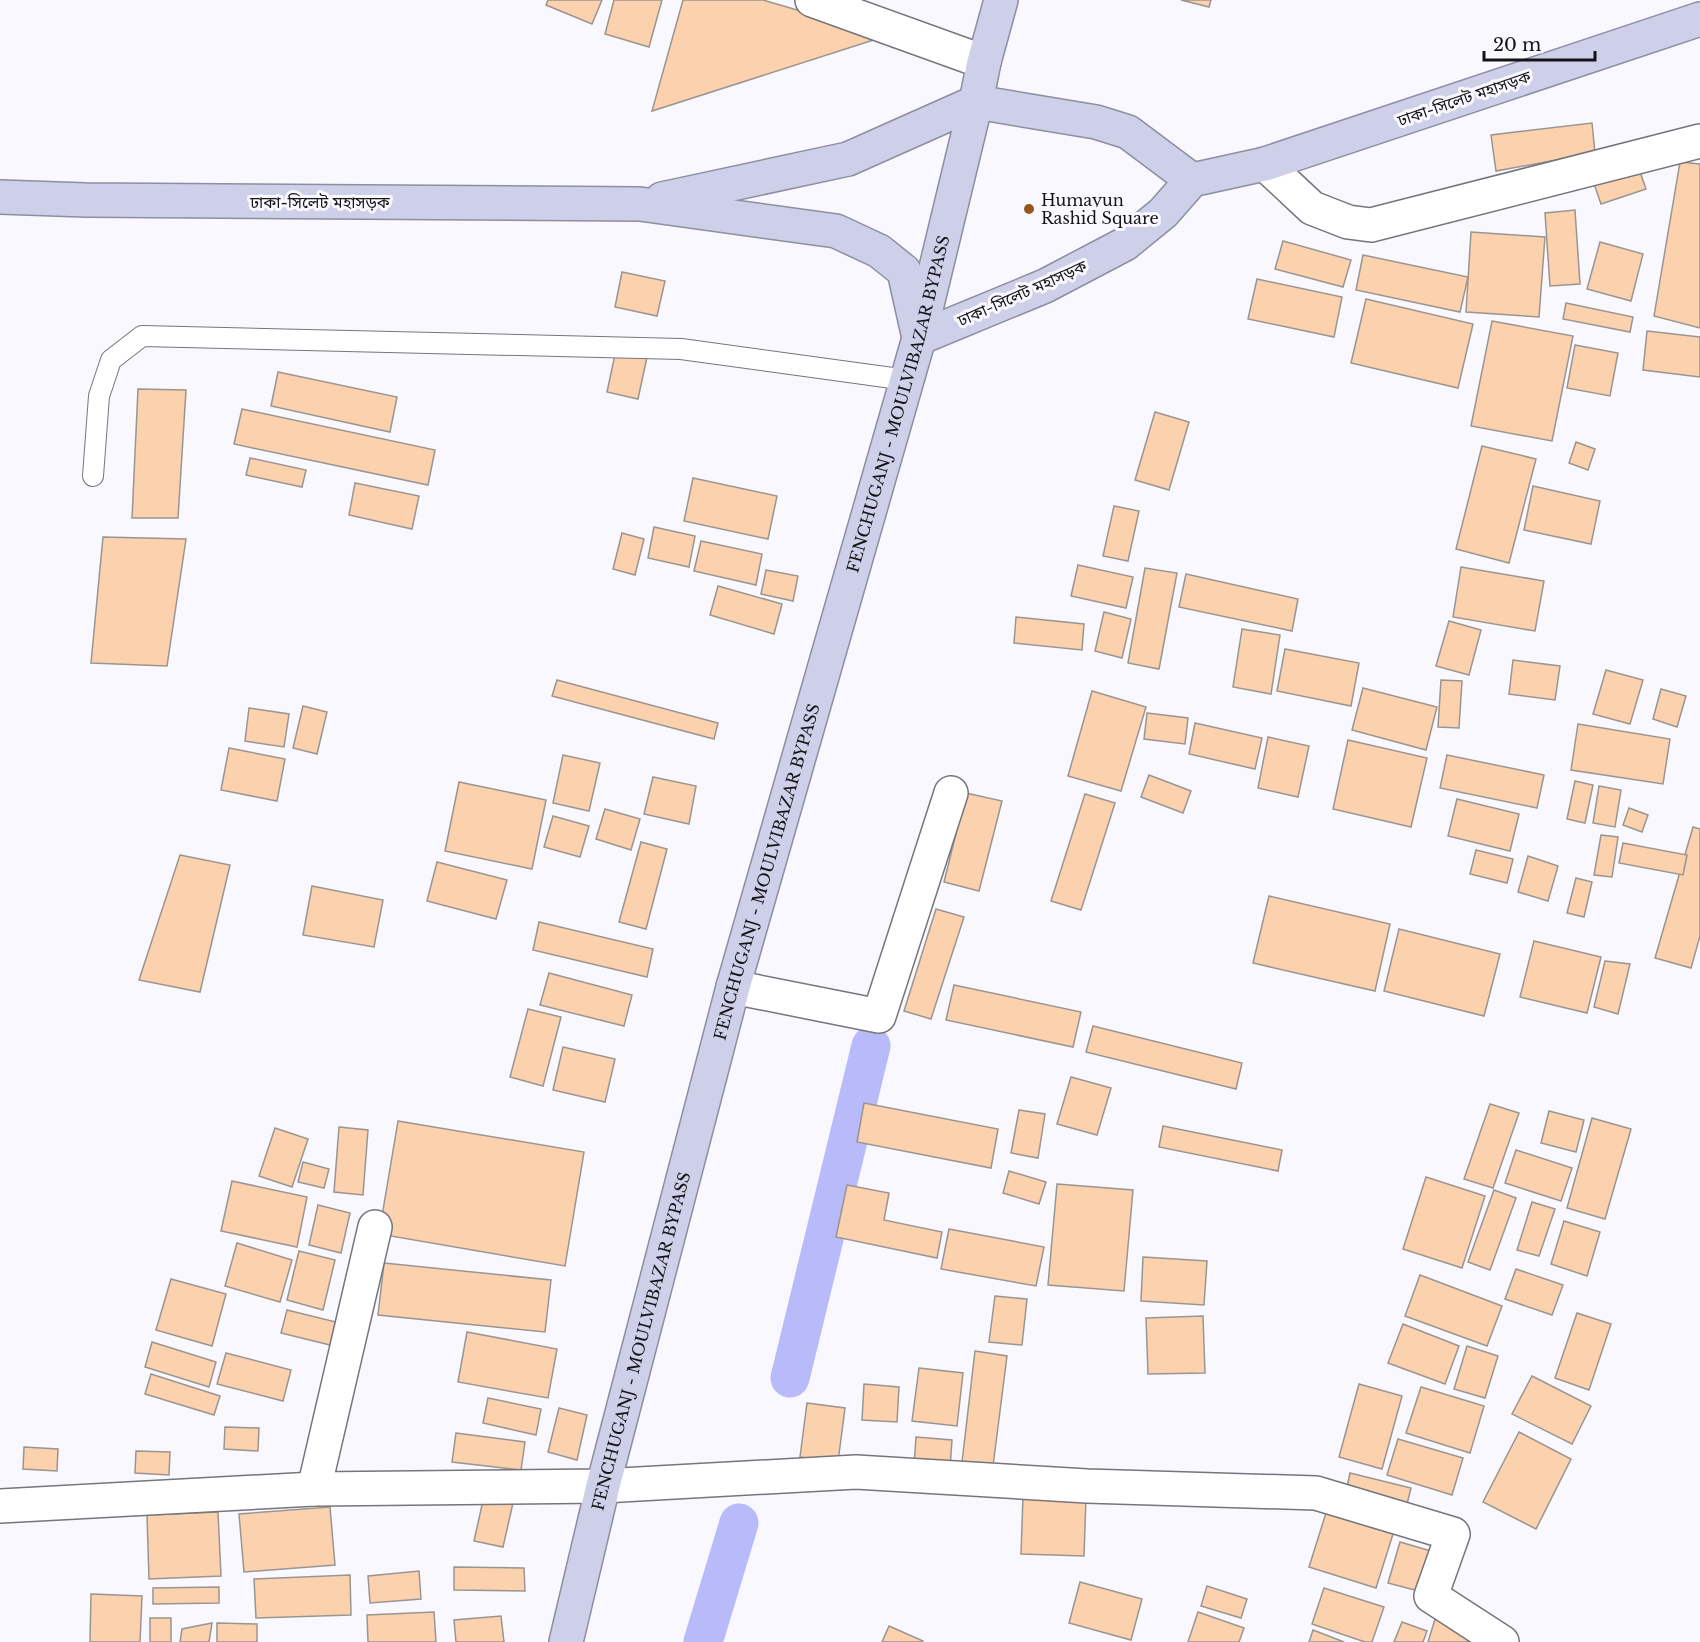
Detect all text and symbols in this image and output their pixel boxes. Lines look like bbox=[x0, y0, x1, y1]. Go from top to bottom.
scale bar bbox=[1484, 24, 1595, 62]
text: 20 m bbox=[1493, 34, 1541, 56]
street label: ঢাকা-সিলেট মহাসড়ক bbox=[1394, 65, 1534, 130]
place label: Humayun Rashid Square bbox=[1041, 190, 1159, 228]
street label: ঢাকা-সিলেট মহাসড়ক bbox=[249, 192, 391, 212]
marker: Humayun Rashid Square bbox=[1022, 202, 1036, 216]
street label: FENCHUGANJ - MOULVIBAZAR BYPASS bbox=[842, 233, 953, 575]
street label: ঢাকা-সিলেট মহাসড়ক bbox=[953, 255, 1091, 331]
street label: FENCHUGANJ - MOULVIBAZAR BYPASS bbox=[710, 701, 824, 1042]
street label: FENCHUGANJ - MOULVIBAZAR BYPASS bbox=[588, 1170, 694, 1512]

